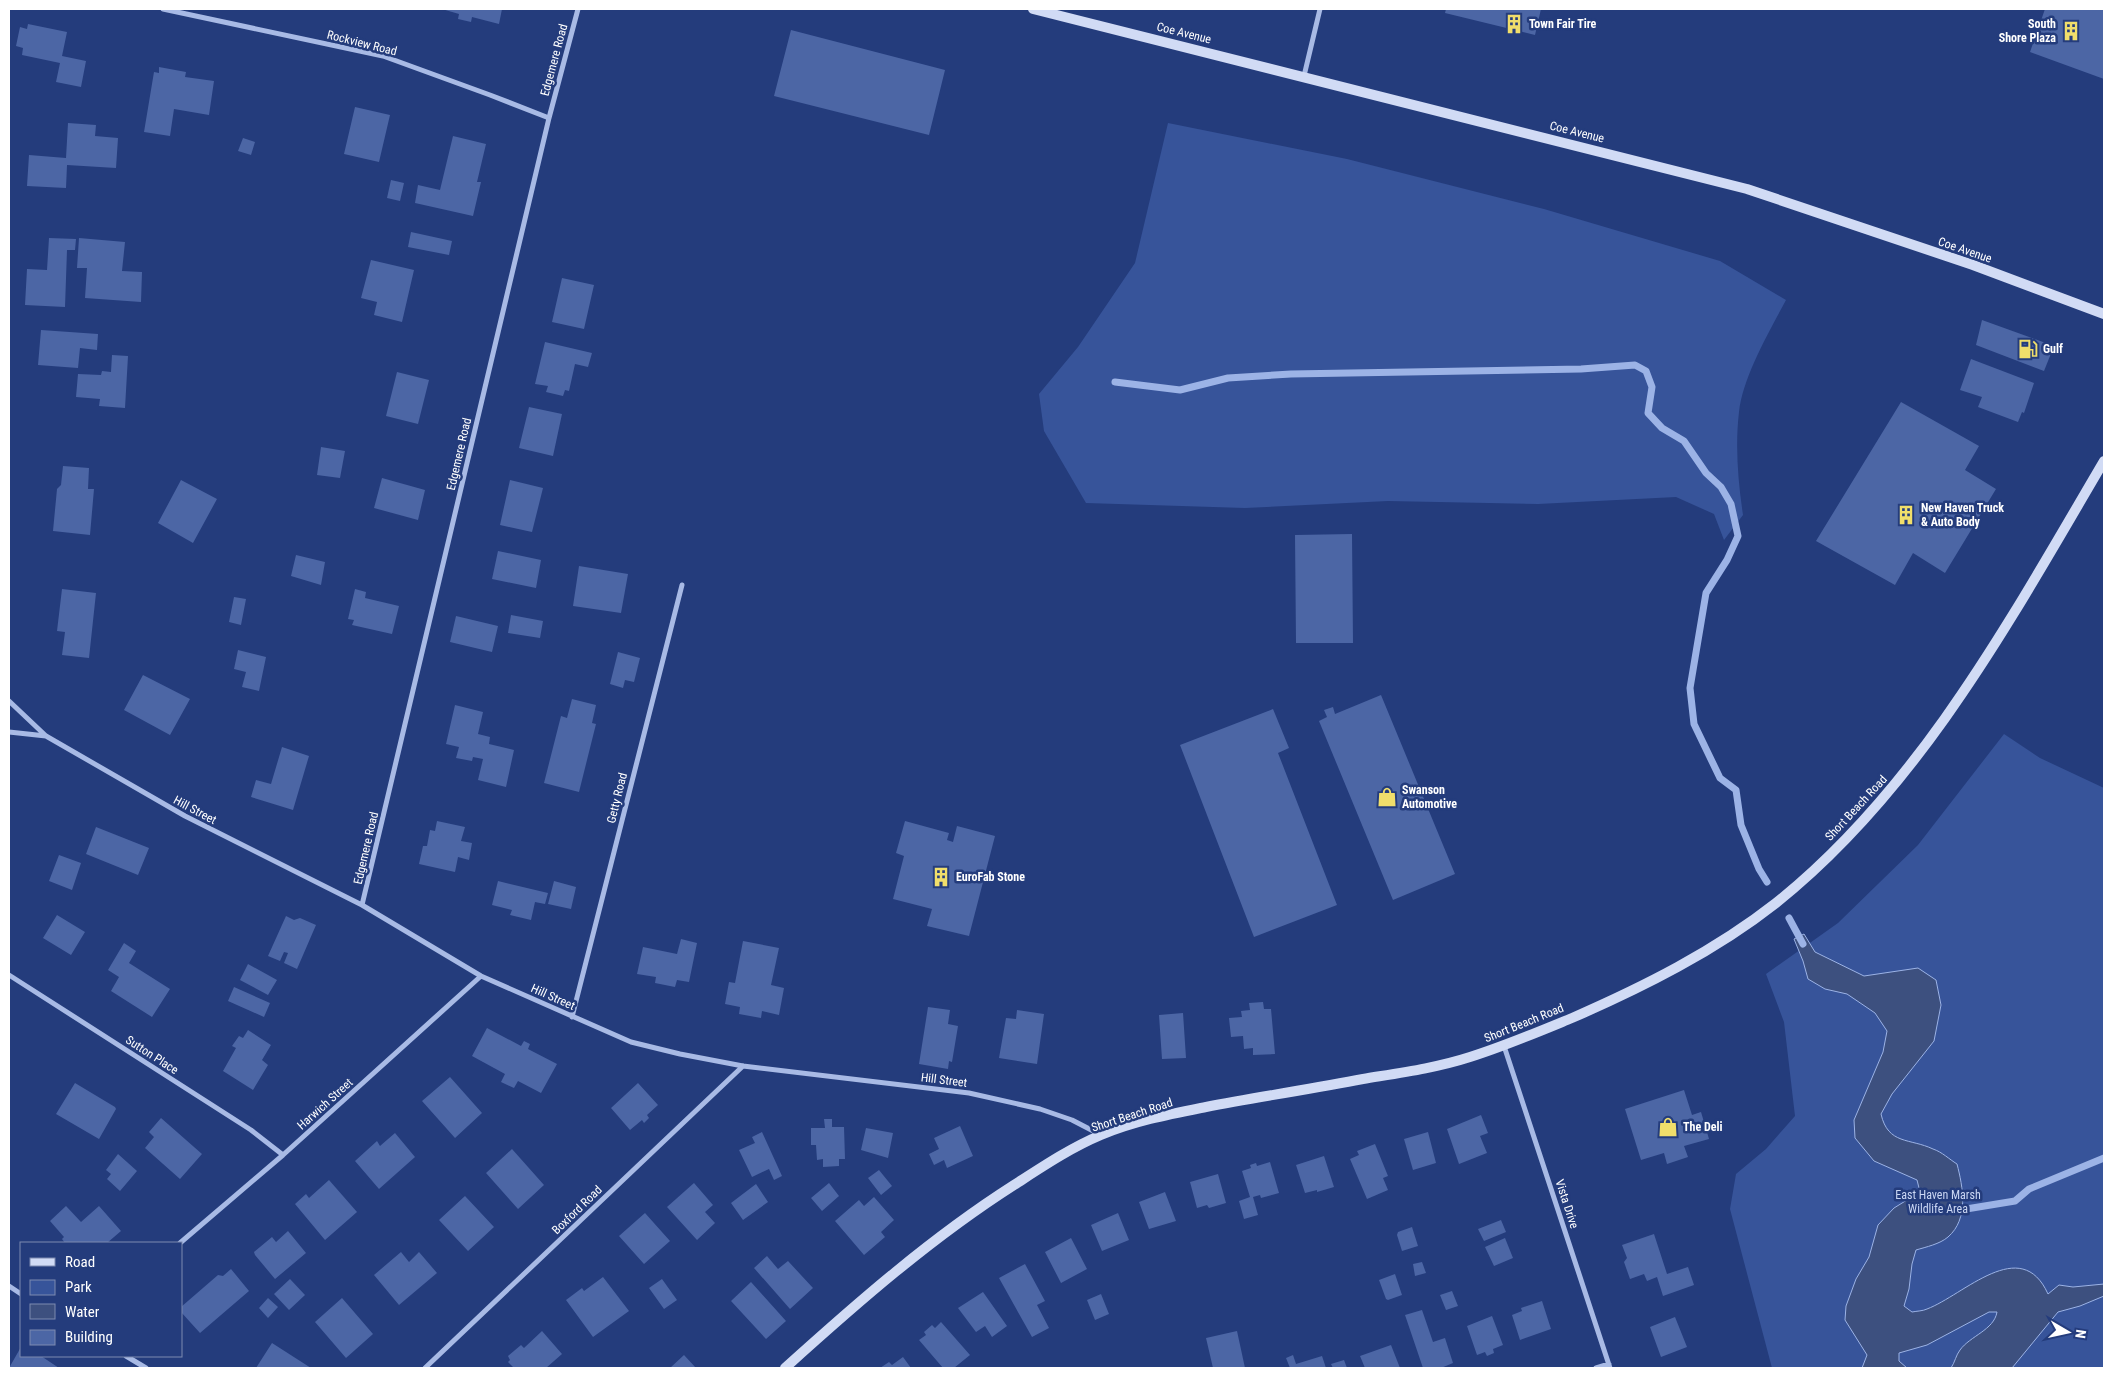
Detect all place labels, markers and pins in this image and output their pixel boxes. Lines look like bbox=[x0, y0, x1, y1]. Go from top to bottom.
building icon: Town Fair Tire bbox=[1503, 13, 1525, 35]
place label: Town Fair Tire bbox=[1529, 17, 1597, 31]
place label: South Shore Plaza bbox=[1999, 17, 2056, 45]
building icon: South Shore Plaza bbox=[2060, 20, 2082, 42]
fuel station icon: Gulf bbox=[2017, 338, 2039, 360]
place label: Gulf bbox=[2043, 342, 2063, 356]
place label: New Haven Truck & Auto Body bbox=[1921, 501, 2004, 529]
building icon: New Haven Truck & Auto Body bbox=[1895, 504, 1917, 526]
place label: Swanson Automotive bbox=[1402, 783, 1457, 811]
shop icon: Swanson Automotive bbox=[1376, 786, 1398, 808]
building icon: EuroFab Stone bbox=[930, 866, 952, 888]
place label: EuroFab Stone bbox=[956, 870, 1025, 884]
shop icon: The Deli bbox=[1657, 1116, 1679, 1138]
place label: The Deli bbox=[1683, 1120, 1723, 1134]

